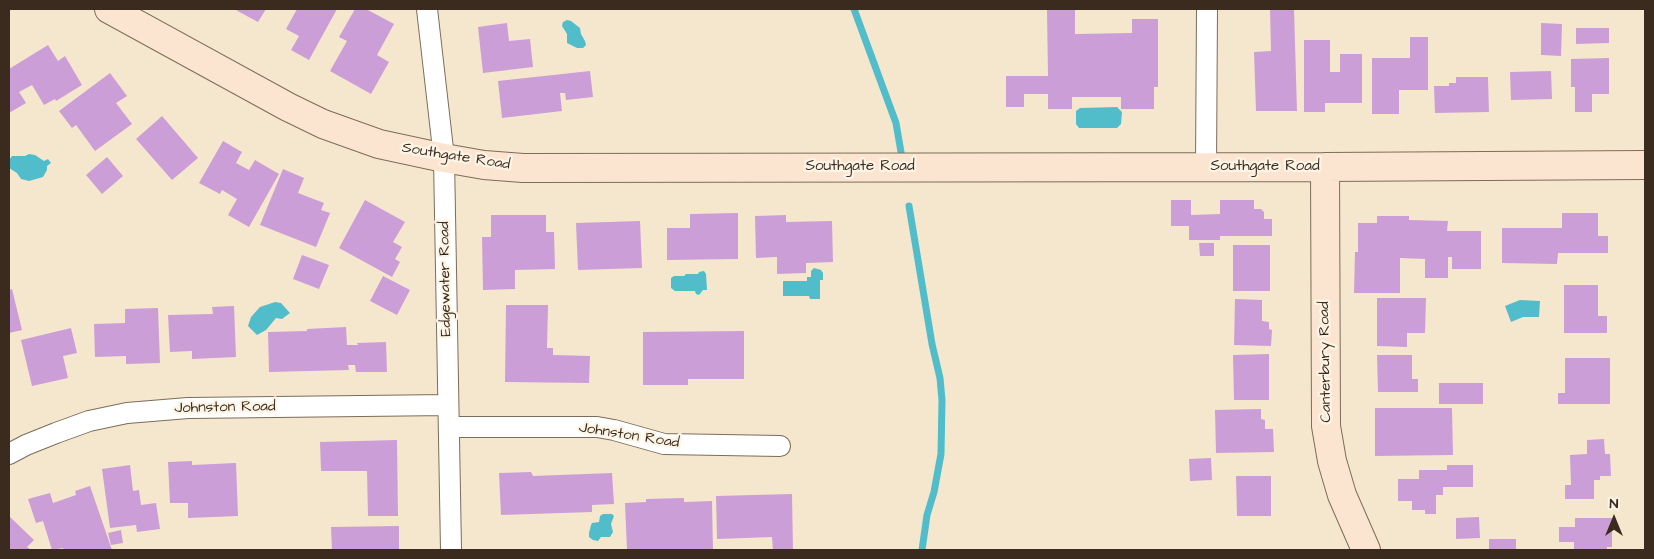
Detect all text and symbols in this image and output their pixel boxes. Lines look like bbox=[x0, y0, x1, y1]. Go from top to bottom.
street label: Southgate Road bbox=[401, 140, 511, 174]
street label: Southgate Road bbox=[805, 158, 915, 176]
street label: Southgate Road bbox=[1210, 158, 1320, 176]
street label: Edgewater Road bbox=[436, 221, 456, 337]
street label: Canterbury Road bbox=[1316, 301, 1336, 423]
street label: Johnston Road bbox=[174, 398, 276, 418]
street label: Johnston Road bbox=[578, 419, 680, 453]
north arrow bbox=[1589, 494, 1639, 544]
text: N bbox=[1610, 494, 1618, 514]

